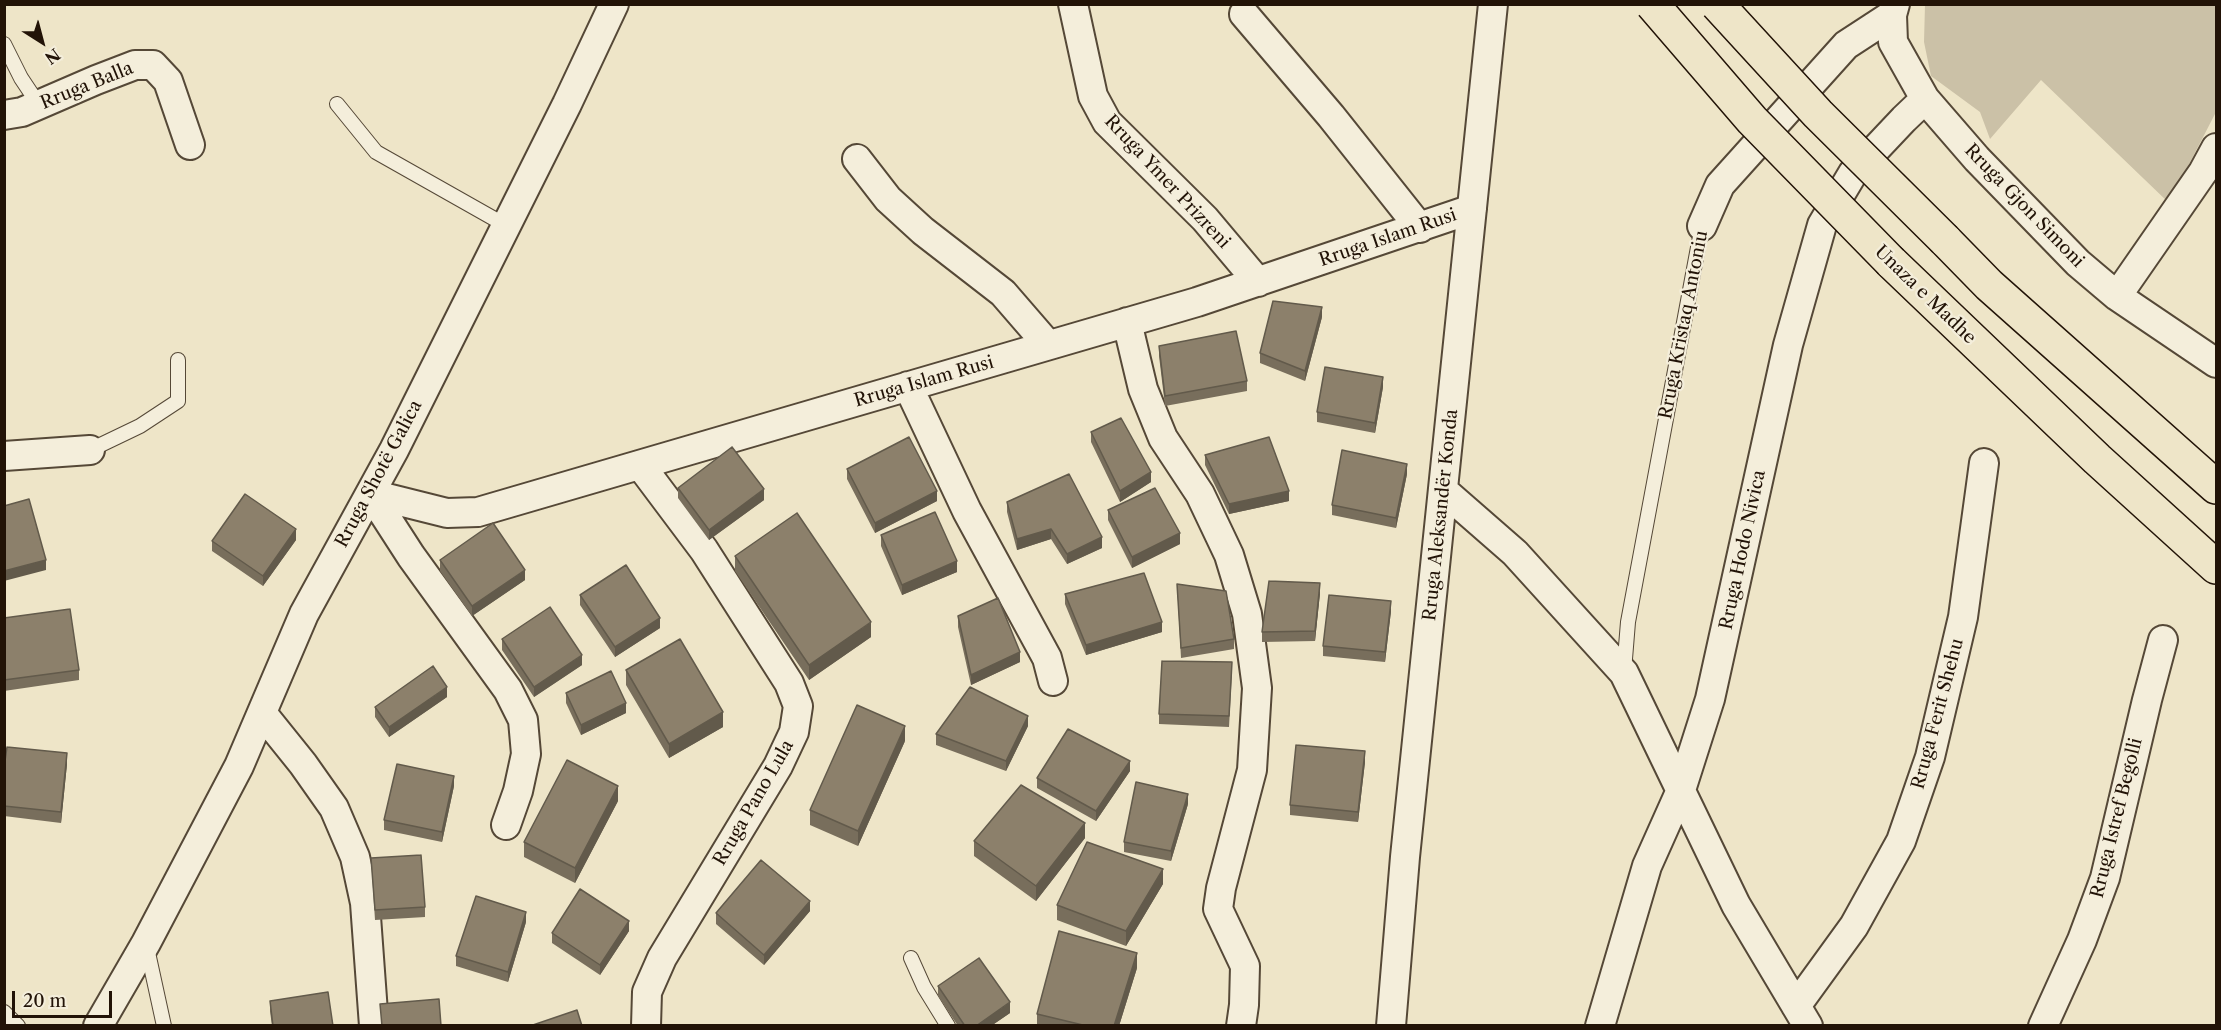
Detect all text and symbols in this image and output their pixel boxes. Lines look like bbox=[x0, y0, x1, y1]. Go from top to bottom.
north arrow bbox=[12, 12, 72, 72]
text: N bbox=[41, 44, 64, 69]
street label: Rruga Balla bbox=[38, 58, 136, 114]
street label: Rruga Ymer Prizreni bbox=[1100, 111, 1234, 253]
street label: Rruga Gjon Simoni bbox=[1960, 140, 2088, 272]
street label: Rruga Islam Rusi bbox=[1316, 204, 1460, 272]
street label: Rruga Kristaq Antoniu bbox=[1655, 229, 1713, 421]
street label: Unaza e Madhe bbox=[1870, 241, 1980, 349]
street label: Rruga Islam Rusi bbox=[852, 352, 996, 412]
street label: Rruga Shotë Galica bbox=[331, 397, 427, 551]
street label: Rruga Aleksandër Konda bbox=[1419, 408, 1463, 622]
street label: Rruga Hodo Nivica bbox=[1716, 468, 1770, 632]
street label: Rruga Ferit Shehu bbox=[1907, 636, 1969, 792]
street label: Rruga Pano Lula bbox=[709, 736, 799, 870]
street label: Rruga Istref Begolli bbox=[2087, 736, 2147, 900]
scale bar bbox=[15, 979, 116, 1017]
text: 20 m bbox=[23, 990, 66, 1012]

